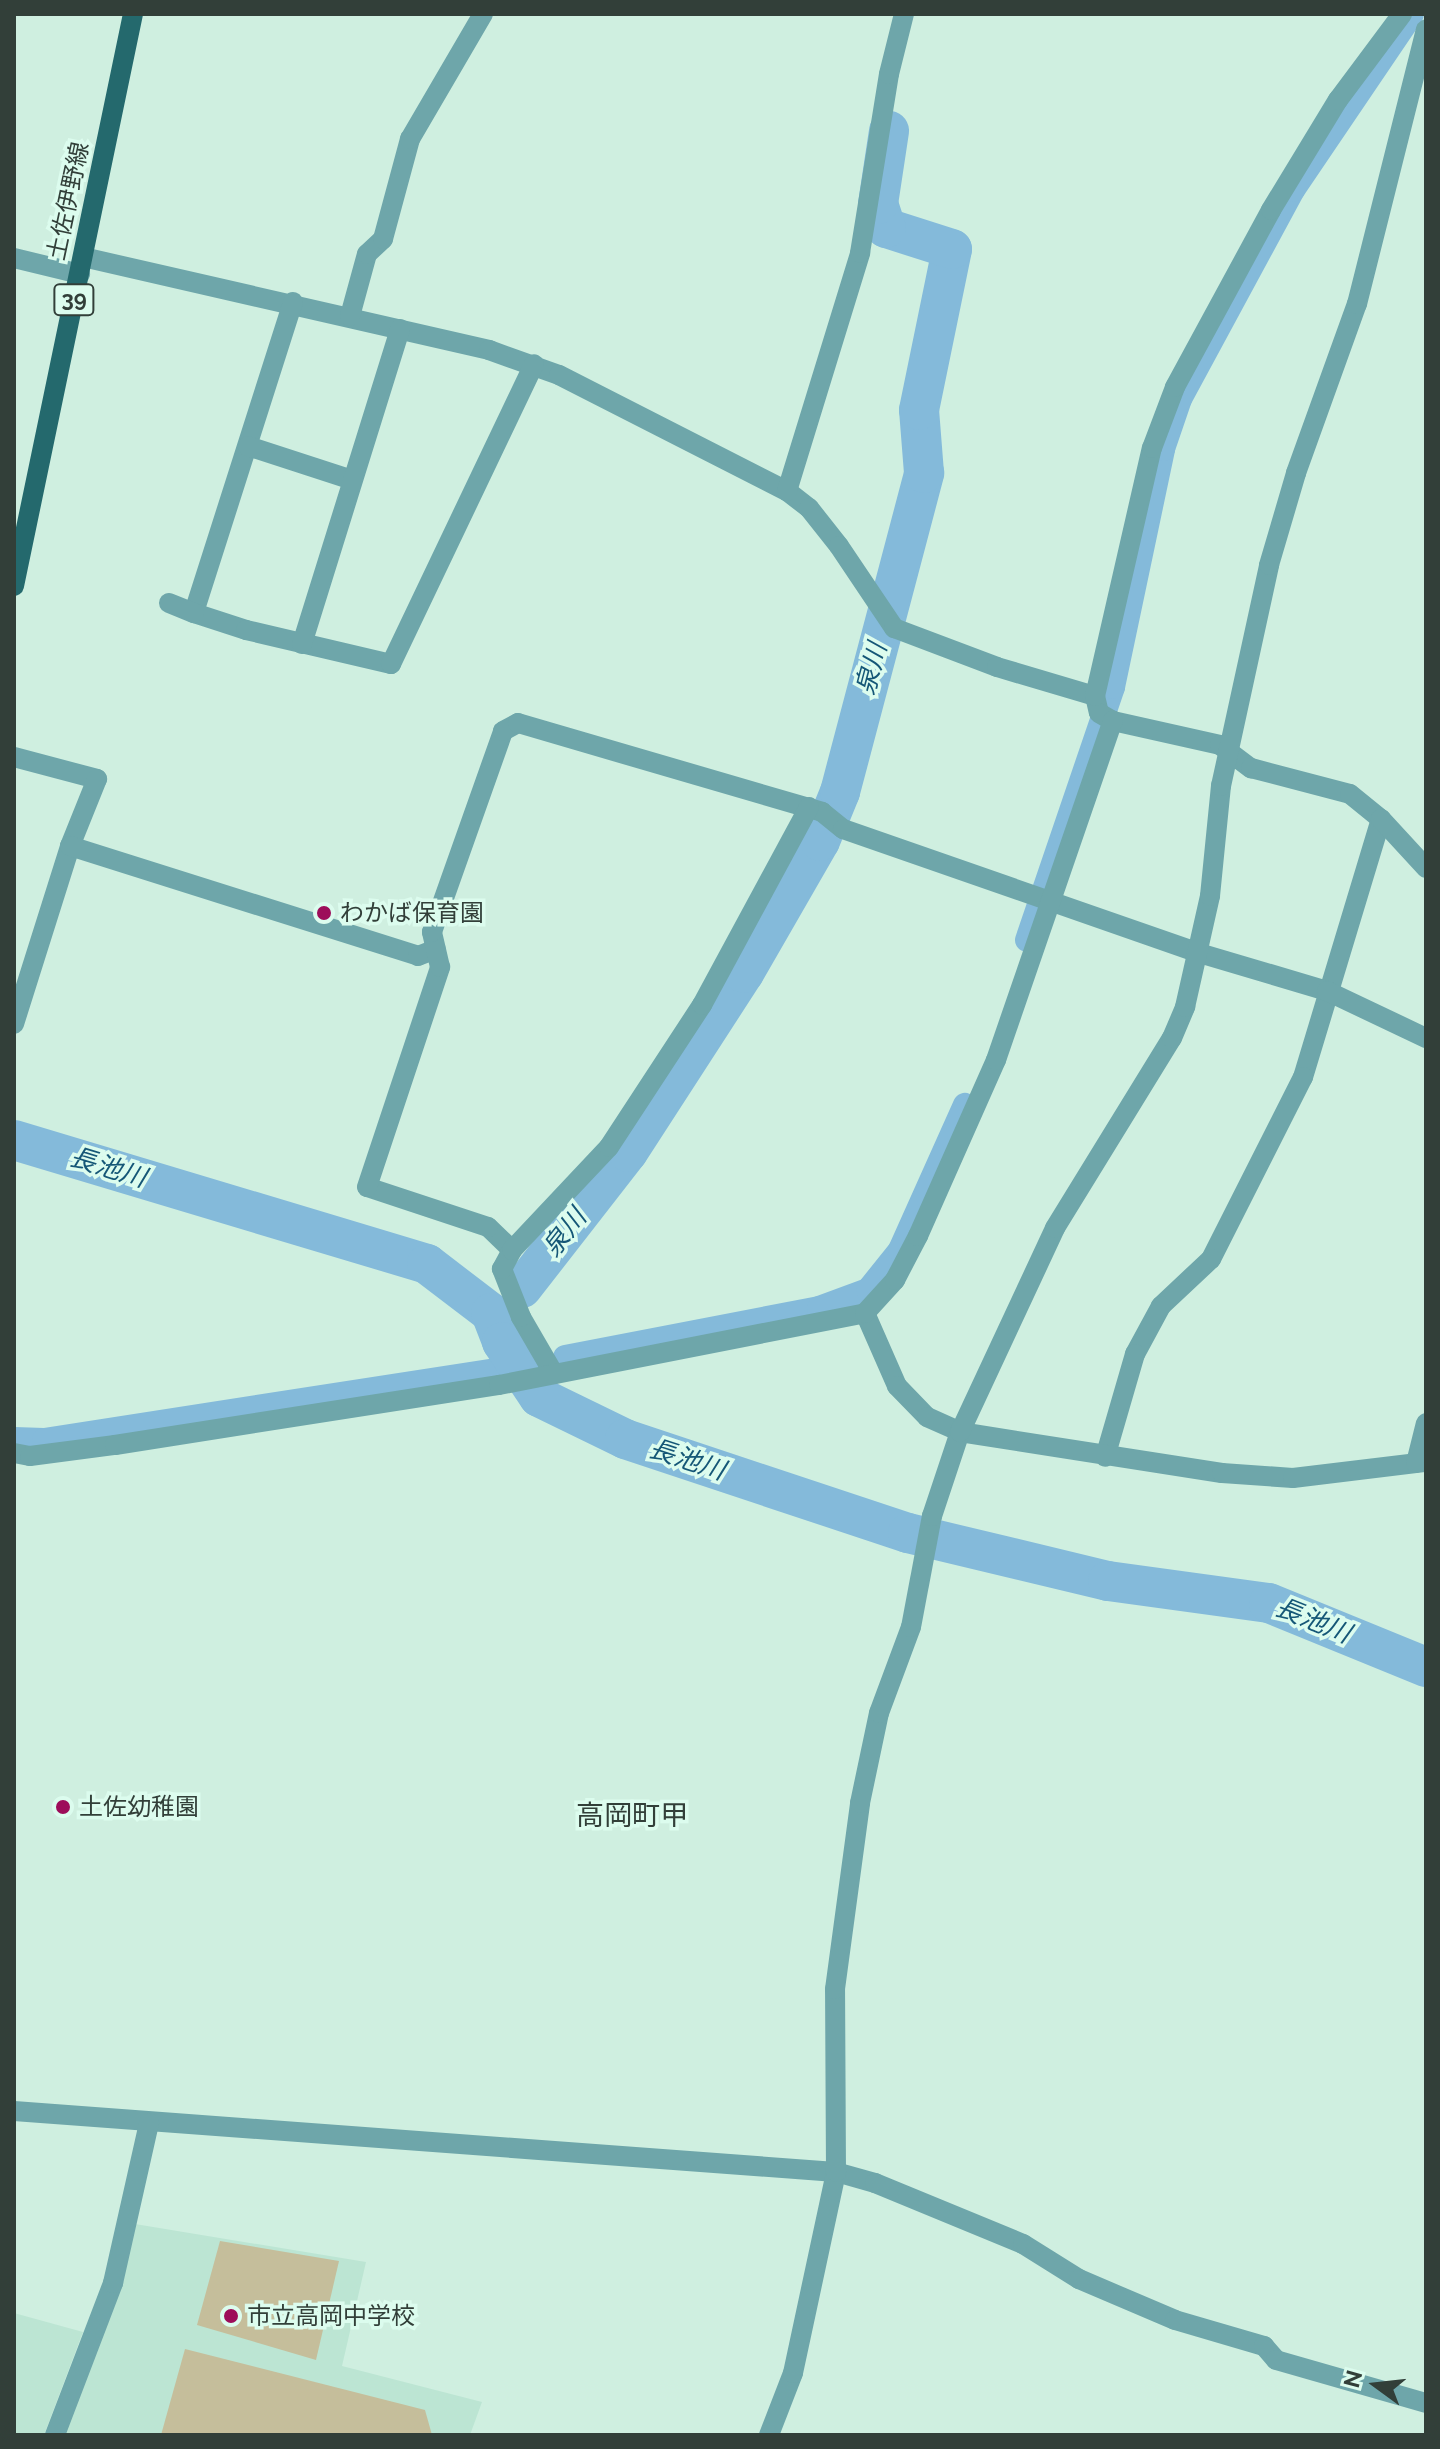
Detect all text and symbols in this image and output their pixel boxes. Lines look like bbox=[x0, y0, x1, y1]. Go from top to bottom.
street label: 土佐伊野線 bbox=[41, 139, 95, 263]
road number: 39 bbox=[52, 282, 96, 318]
water label: 泉川 bbox=[850, 640, 894, 698]
place label: わかば保育園 bbox=[340, 899, 484, 927]
marker: わかば保育園 bbox=[315, 904, 333, 922]
water label: 長池川 bbox=[66, 1142, 150, 1194]
water label: 泉川 bbox=[537, 1203, 593, 1263]
water label: 長池川 bbox=[645, 1433, 729, 1487]
water label: 長池川 bbox=[1271, 1592, 1355, 1650]
place label: 土佐幼稚園 bbox=[79, 1793, 199, 1821]
marker: 土佐幼稚園 bbox=[54, 1798, 72, 1816]
district label: 高岡町甲 bbox=[576, 1799, 688, 1833]
place label: 市立高岡中学校 bbox=[247, 2302, 415, 2330]
marker: 市立高岡中学校 bbox=[222, 2307, 240, 2325]
north arrow bbox=[1336, 2345, 1416, 2425]
text: N bbox=[1338, 2367, 1368, 2390]

